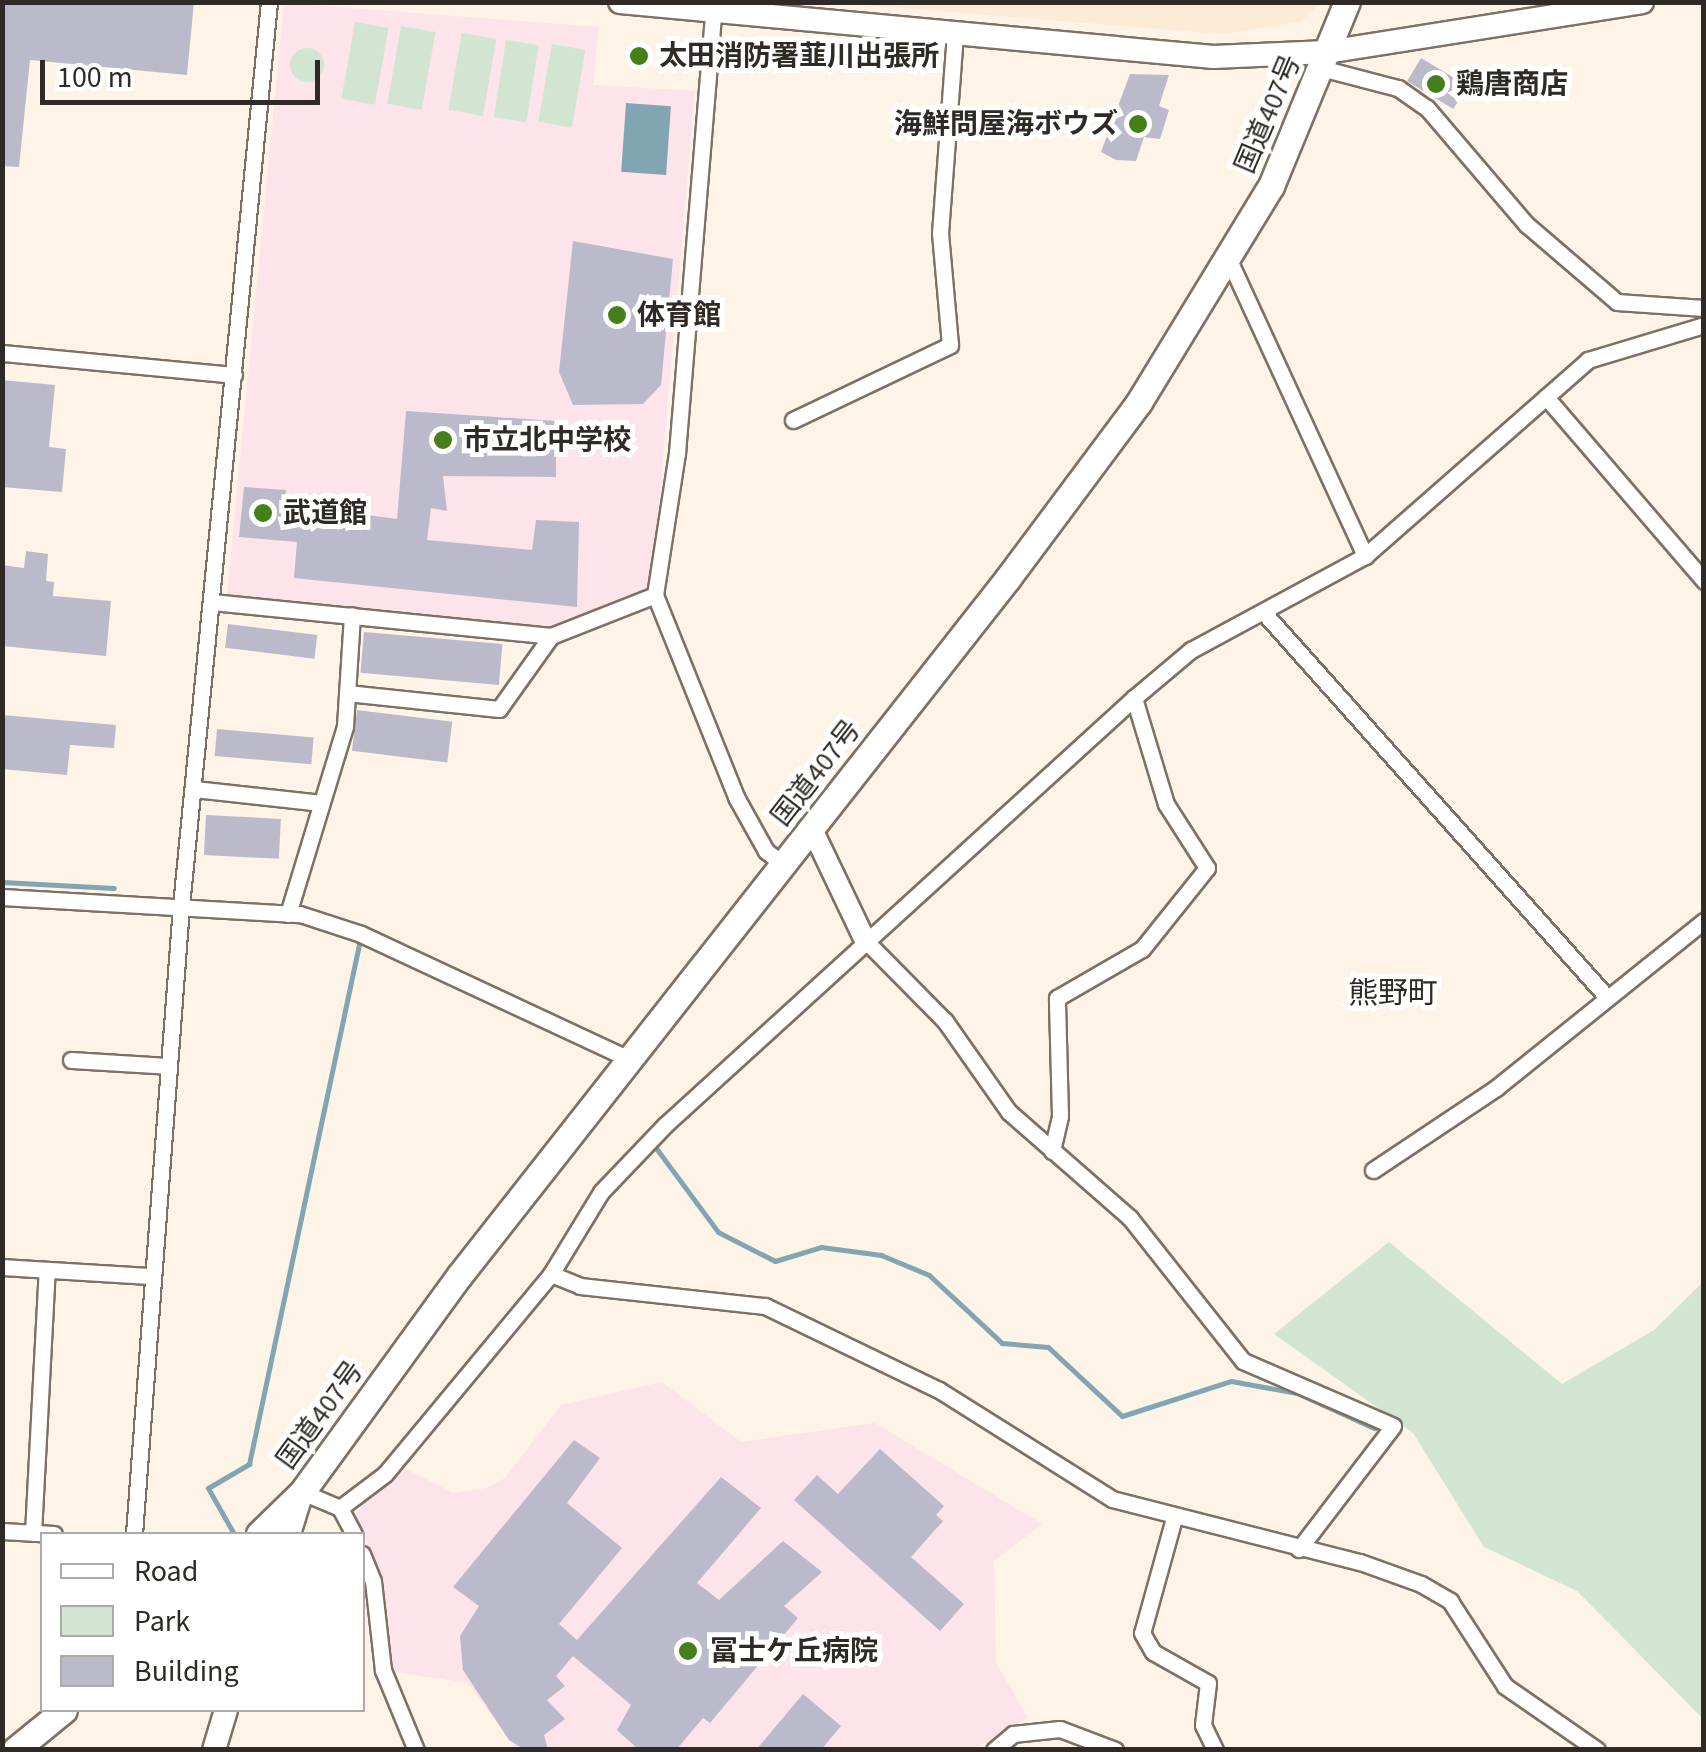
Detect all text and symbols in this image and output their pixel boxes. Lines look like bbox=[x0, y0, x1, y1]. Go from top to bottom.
place label: 太田消防署韮川出張所 bbox=[659, 39, 939, 73]
scale bar bbox=[45, 40, 325, 102]
marker: 太田消防署韮川出張所 bbox=[628, 45, 650, 67]
street label: 国道407号 bbox=[1228, 50, 1308, 178]
text: 100 m bbox=[57, 56, 133, 99]
place label: 鶏唐商店 bbox=[1456, 67, 1568, 101]
marker: 鶏唐商店 bbox=[1425, 73, 1447, 95]
place label: 海鮮問屋海ボウズ bbox=[894, 107, 1118, 141]
marker: 海鮮問屋海ボウズ bbox=[1127, 113, 1149, 135]
place label: 体育館 bbox=[637, 298, 721, 332]
marker: 体育館 bbox=[606, 304, 628, 326]
place label: 市立北中学校 bbox=[463, 423, 631, 457]
marker: 市立北中学校 bbox=[432, 429, 454, 451]
place label: 武道館 bbox=[283, 496, 367, 530]
marker: 武道館 bbox=[252, 502, 274, 524]
street label: 国道407号 bbox=[764, 713, 868, 833]
district label: 熊野町 bbox=[1348, 976, 1438, 1012]
street label: 国道407号 bbox=[269, 1354, 371, 1476]
legend bbox=[40, 1532, 365, 1712]
text: Road bbox=[134, 1550, 198, 1593]
text: Park bbox=[134, 1600, 190, 1643]
place label: 冨士ケ丘病院 bbox=[710, 1634, 878, 1668]
marker: 冨士ケ丘病院 bbox=[675, 1638, 701, 1664]
text: Building bbox=[134, 1650, 239, 1693]

